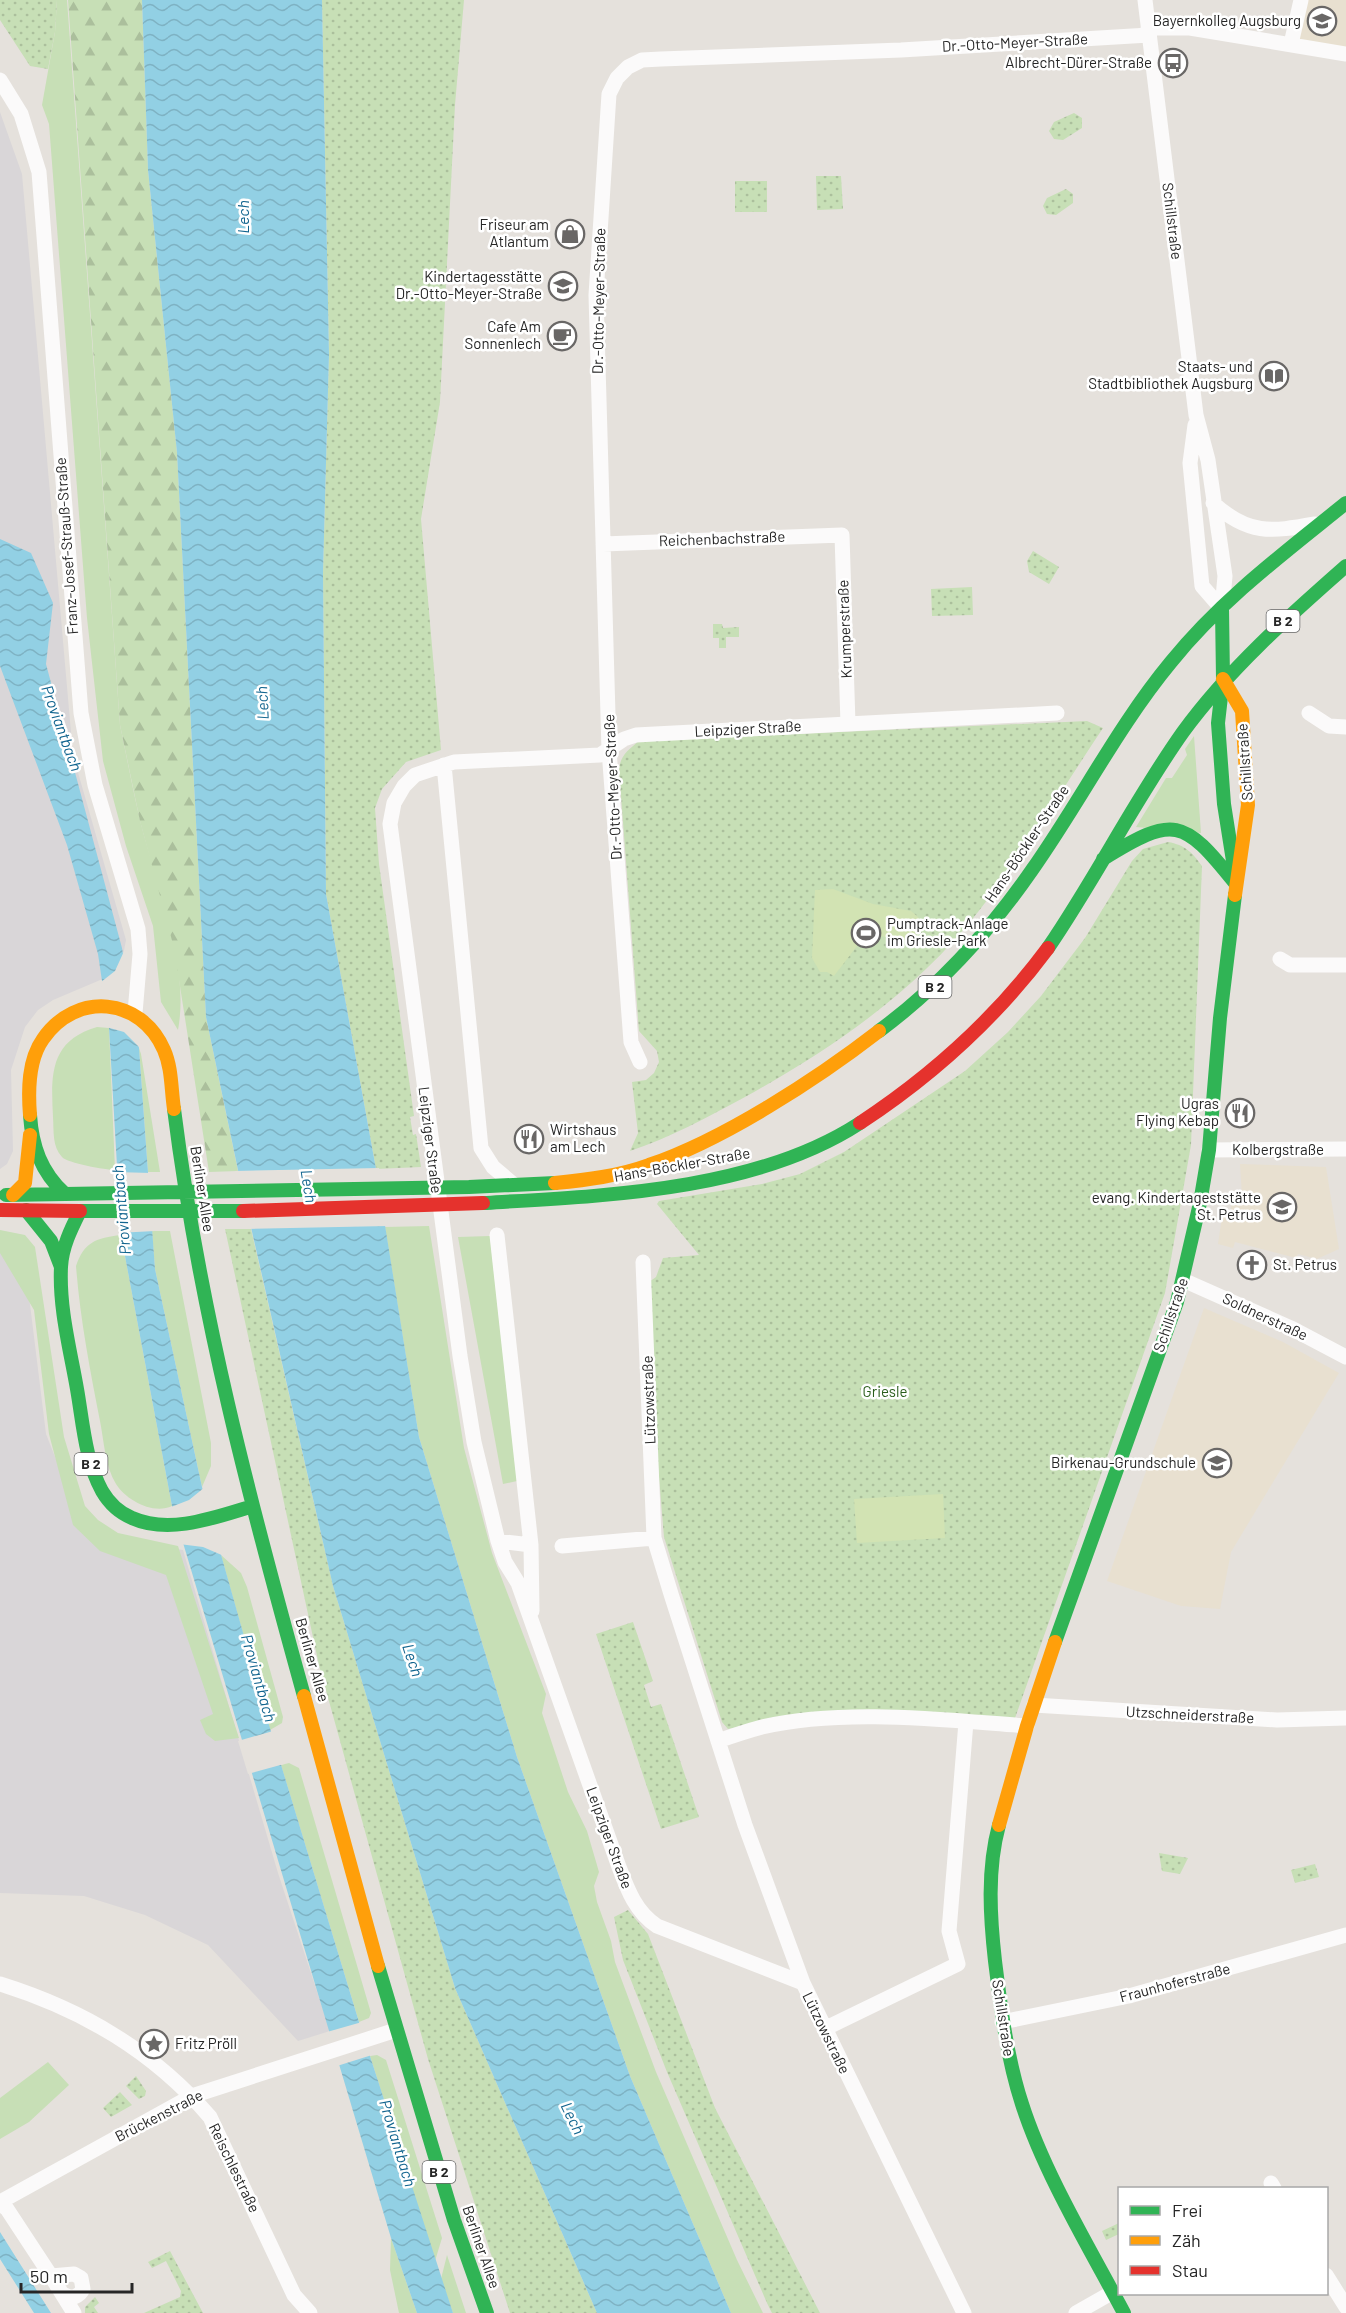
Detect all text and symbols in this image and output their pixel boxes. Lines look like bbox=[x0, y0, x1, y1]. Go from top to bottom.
school or university icon: Bayernkolleg Augsburg bbox=[1306, 5, 1338, 37]
place label: Bayernkolleg Augsburg bbox=[1153, 11, 1301, 29]
street label: Dr.-Otto-Meyer-Straße bbox=[941, 29, 1088, 55]
bus stop icon: Albrecht-Dürer-Straße bbox=[1157, 47, 1189, 79]
place label: Albrecht-Dürer-Straße bbox=[1005, 53, 1152, 71]
street label: Schillstraße bbox=[1159, 181, 1187, 260]
water label: Lech bbox=[233, 200, 252, 234]
place label: Friseur am Atlantum bbox=[480, 215, 549, 250]
shop icon: Friseur am Atlantum bbox=[554, 218, 586, 250]
street label: Dr.-Otto-Meyer-Straße bbox=[588, 228, 608, 374]
place label: Kindertagesstätte Dr.-Otto-Meyer-Straße bbox=[396, 267, 542, 302]
school or university icon: Kindertagesstätte Dr.-Otto-Meyer-Straße bbox=[547, 270, 579, 302]
place label: Cafe Am Sonnenlech bbox=[465, 317, 541, 352]
cafe icon: Cafe Am Sonnenlech bbox=[546, 320, 578, 352]
place label: Staats- und Stadtbibliothek Augsburg bbox=[1088, 357, 1253, 392]
library icon: Staats- und Stadtbibliothek Augsburg bbox=[1258, 360, 1290, 392]
street label: Franz-Josef-Strauß-Straße bbox=[51, 457, 81, 635]
street label: Reichenbachstraße bbox=[658, 527, 786, 549]
street label: Krumperstraße bbox=[833, 579, 855, 679]
road number: B 2 bbox=[1266, 610, 1300, 632]
water label: Proviantbach bbox=[38, 682, 87, 773]
water label: Lech bbox=[251, 686, 272, 720]
street label: Dr.-Otto-Meyer-Straße bbox=[599, 714, 625, 861]
street label: Leipziger Straße bbox=[694, 716, 802, 740]
street label: Schillstraße bbox=[1232, 723, 1256, 801]
street label: Hans-Böckler-Straße bbox=[980, 781, 1072, 906]
place label: Pumptrack-Anlage im Griesle-Park bbox=[887, 914, 1008, 949]
sports icon: Pumptrack-Anlage im Griesle-Park bbox=[850, 917, 882, 949]
road number: B 2 bbox=[918, 976, 952, 998]
street label: Leipziger Straße bbox=[416, 1086, 446, 1194]
place label: Ugras Flying Kebap bbox=[1136, 1094, 1219, 1129]
restaurant icon: Ugras Flying Kebap bbox=[1224, 1097, 1256, 1129]
place label: Wirtshaus am Lech bbox=[550, 1120, 616, 1155]
restaurant icon: Wirtshaus am Lech bbox=[513, 1123, 545, 1155]
street label: Kolbergstraße bbox=[1232, 1140, 1324, 1158]
street label: Hans-Böckler-Straße bbox=[612, 1143, 751, 1185]
street label: Berliner Allee bbox=[187, 1145, 219, 1233]
water label: Proviantbach bbox=[107, 1164, 134, 1256]
water label: Lech bbox=[297, 1168, 321, 1204]
place label: evang. Kindertageststätte St. Petrus bbox=[1092, 1188, 1261, 1223]
school or university icon: evang. Kindertageststätte St. Petrus bbox=[1266, 1191, 1298, 1223]
church icon: St. Petrus bbox=[1236, 1249, 1268, 1281]
place label: St. Petrus bbox=[1273, 1255, 1337, 1273]
street label: Schillstraße bbox=[1149, 1275, 1191, 1354]
street label: Soldnerstraße bbox=[1220, 1288, 1311, 1344]
street label: Lützowstraße bbox=[637, 1355, 659, 1445]
park label: Griesle bbox=[862, 1382, 908, 1400]
school or university icon: Birkenau-Grundschule bbox=[1201, 1447, 1233, 1479]
road number: B 2 bbox=[74, 1453, 107, 1475]
place label: Birkenau-Grundschule bbox=[1051, 1453, 1196, 1471]
street label: Berliner Allee bbox=[292, 1616, 334, 1704]
water label: Proviantbach bbox=[238, 1632, 281, 1724]
water label: Lech bbox=[399, 1641, 428, 1679]
street label: Utzschneiderstraße bbox=[1125, 1702, 1255, 1726]
street label: Leipziger Straße bbox=[583, 1784, 637, 1891]
street label: Fraunhoferstraße bbox=[1117, 1959, 1232, 2005]
street label: Schillstraße bbox=[989, 1978, 1019, 2058]
street label: Lützowstraße bbox=[799, 1989, 855, 2077]
place icon: Fritz Pröll bbox=[138, 2028, 170, 2060]
place label: Fritz Pröll bbox=[175, 2034, 237, 2052]
street label: Brückenstraße bbox=[112, 2085, 205, 2145]
water label: Proviantbach bbox=[376, 2097, 421, 2189]
water label: Lech bbox=[558, 2099, 589, 2137]
street label: Reischlestraße bbox=[205, 2120, 264, 2215]
road number: B 2 bbox=[422, 2161, 456, 2183]
legend bbox=[1118, 2187, 1328, 2295]
text: Frei bbox=[1172, 2199, 1203, 2221]
street label: Berliner Allee bbox=[459, 2203, 505, 2291]
text: Zäh bbox=[1172, 2229, 1201, 2251]
scale bar bbox=[21, 2256, 132, 2294]
text: Stau bbox=[1172, 2259, 1208, 2281]
text: 50 m bbox=[30, 2265, 68, 2287]

